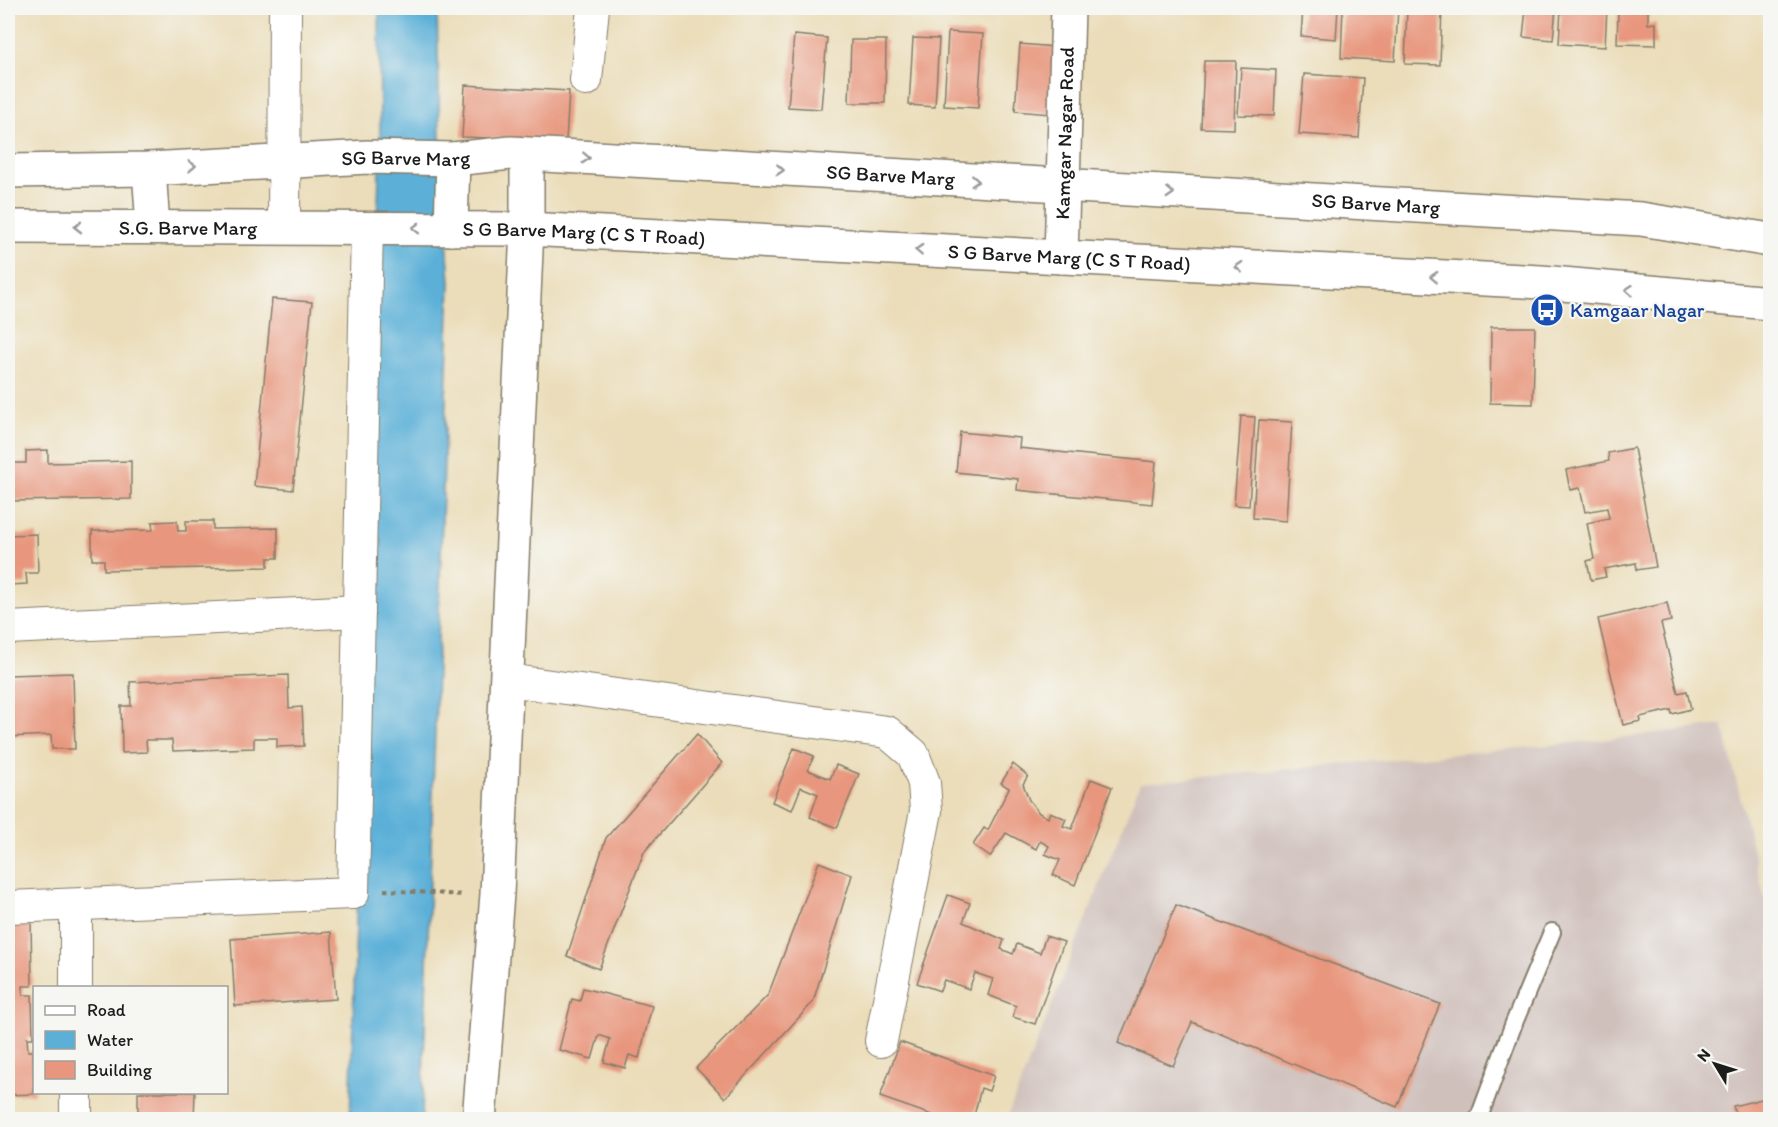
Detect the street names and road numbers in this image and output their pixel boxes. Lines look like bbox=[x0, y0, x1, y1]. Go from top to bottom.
street label: Kamgar Nagar Road bbox=[1050, 46, 1079, 220]
street label: SG Barve Marg bbox=[341, 145, 472, 171]
street label: SG Barve Marg bbox=[826, 159, 956, 191]
street label: SG Barve Marg bbox=[1311, 188, 1442, 219]
street label: S.G. Barve Marg bbox=[119, 215, 258, 240]
street label: S G Barve Marg (C S T Road) bbox=[462, 217, 706, 250]
street label: S G Barve Marg (C S T Road) bbox=[947, 239, 1191, 276]

